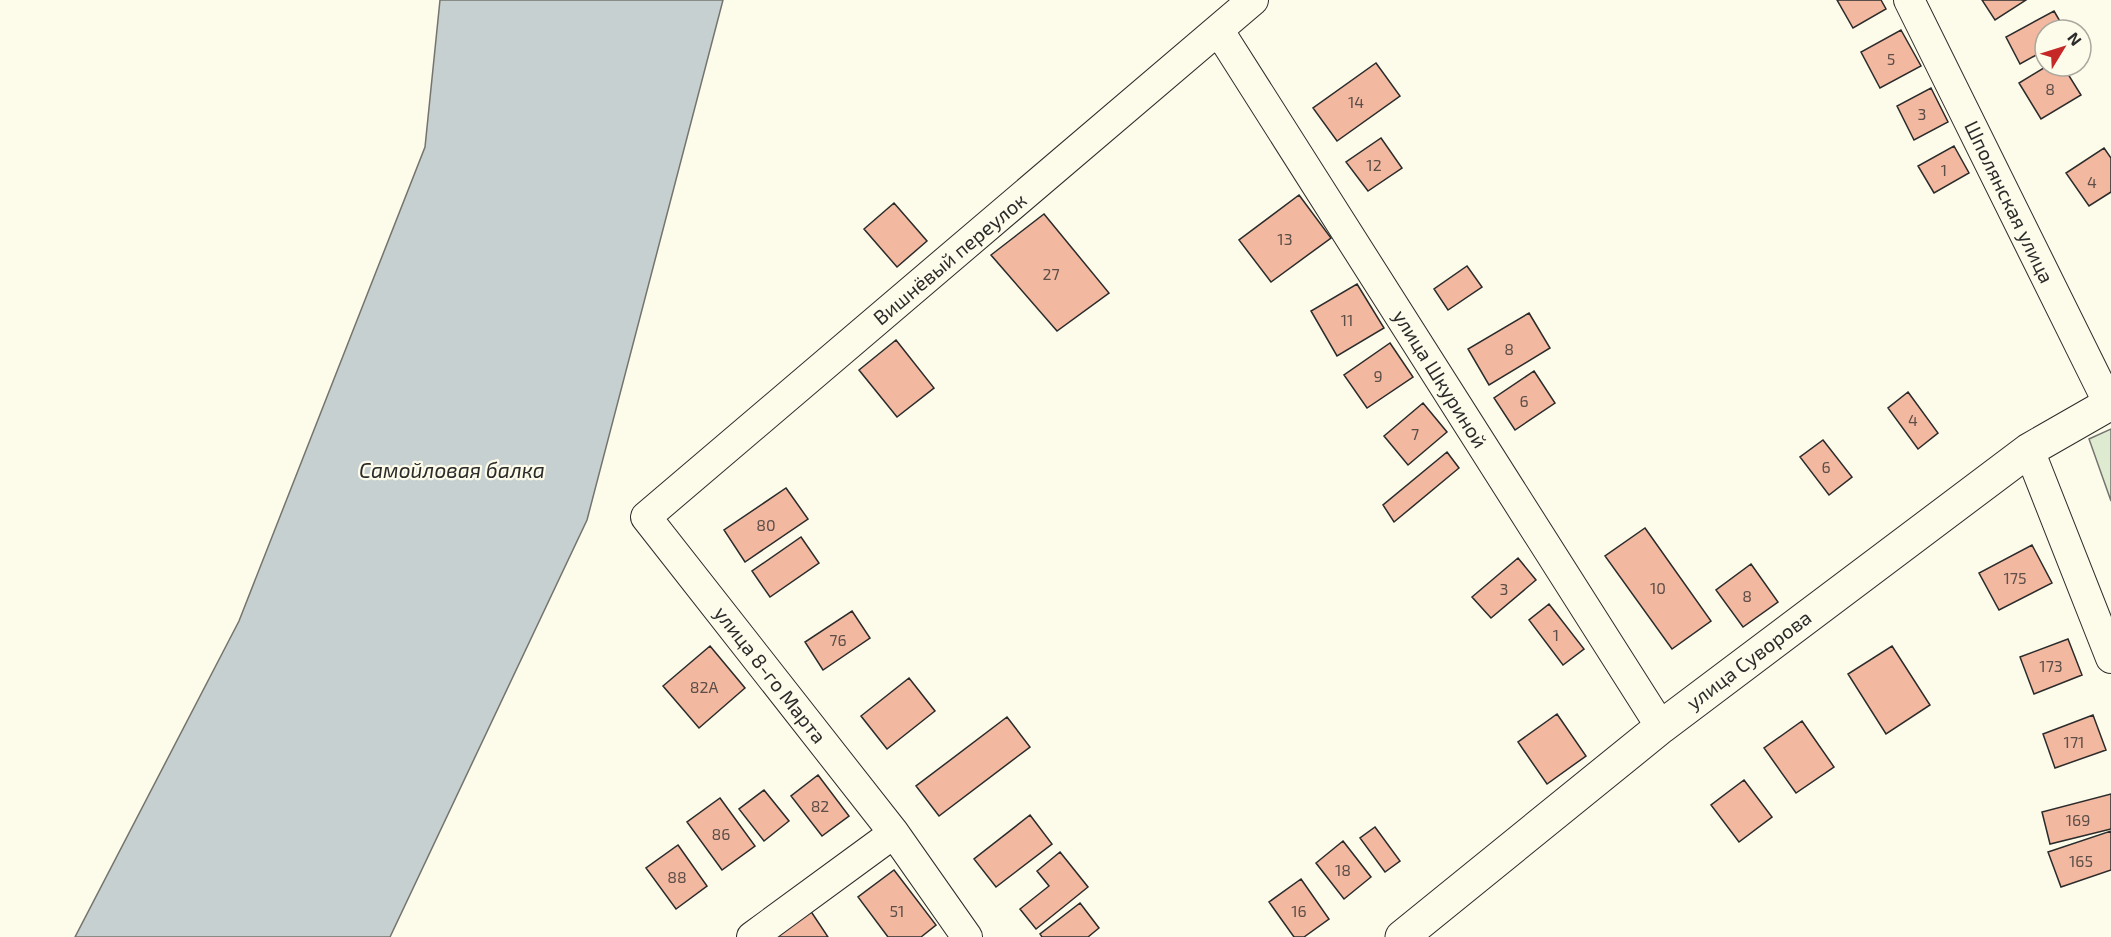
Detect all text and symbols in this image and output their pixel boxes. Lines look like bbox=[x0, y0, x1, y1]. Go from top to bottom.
north arrow bbox=[2033, 18, 2093, 78]
text: N bbox=[2064, 28, 2086, 49]
house number: 5 bbox=[1887, 49, 1895, 68]
house number: 8 bbox=[2045, 79, 2055, 98]
house number: 14 bbox=[1348, 92, 1364, 111]
house number: 3 bbox=[1918, 104, 1926, 123]
street label: Шполянская улица bbox=[1959, 116, 2060, 287]
house number: 12 bbox=[1366, 155, 1382, 174]
house number: 1 bbox=[1941, 160, 1947, 179]
house number: 4 bbox=[2087, 172, 2097, 191]
street label: Вишнёвый переулок bbox=[868, 187, 1032, 330]
house number: 13 bbox=[1277, 229, 1293, 248]
house number: 27 bbox=[1042, 264, 1060, 283]
street label: улица Шкуриной bbox=[1388, 305, 1493, 453]
house number: 11 bbox=[1341, 310, 1353, 329]
house number: 8 bbox=[1504, 339, 1514, 358]
house number: 9 bbox=[1373, 366, 1383, 385]
house number: 6 bbox=[1519, 391, 1529, 410]
house number: 4 bbox=[1908, 410, 1918, 429]
house number: 7 bbox=[1411, 424, 1419, 443]
water label: Самойловая балка bbox=[359, 457, 545, 482]
house number: 6 bbox=[1821, 457, 1831, 476]
house number: 80 bbox=[756, 515, 776, 534]
house number: 175 bbox=[2003, 568, 2027, 587]
house number: 10 bbox=[1650, 578, 1666, 597]
house number: 3 bbox=[1500, 579, 1508, 598]
house number: 8 bbox=[1742, 586, 1752, 605]
street label: улица 8-го Марта bbox=[709, 601, 832, 748]
street label: улица Суворова bbox=[1681, 605, 1816, 715]
house number: 1 bbox=[1553, 625, 1559, 644]
house number: 76 bbox=[829, 630, 847, 649]
house number: 173 bbox=[2039, 656, 2063, 675]
house number: 82А bbox=[690, 677, 718, 696]
house number: 171 bbox=[2064, 732, 2084, 751]
house number: 82 bbox=[811, 796, 829, 815]
house number: 169 bbox=[2066, 810, 2090, 829]
house number: 86 bbox=[712, 824, 730, 843]
house number: 165 bbox=[2069, 851, 2093, 870]
house number: 18 bbox=[1335, 860, 1351, 879]
house number: 88 bbox=[667, 867, 687, 886]
house number: 51 bbox=[890, 901, 904, 920]
house number: 16 bbox=[1291, 901, 1307, 920]

